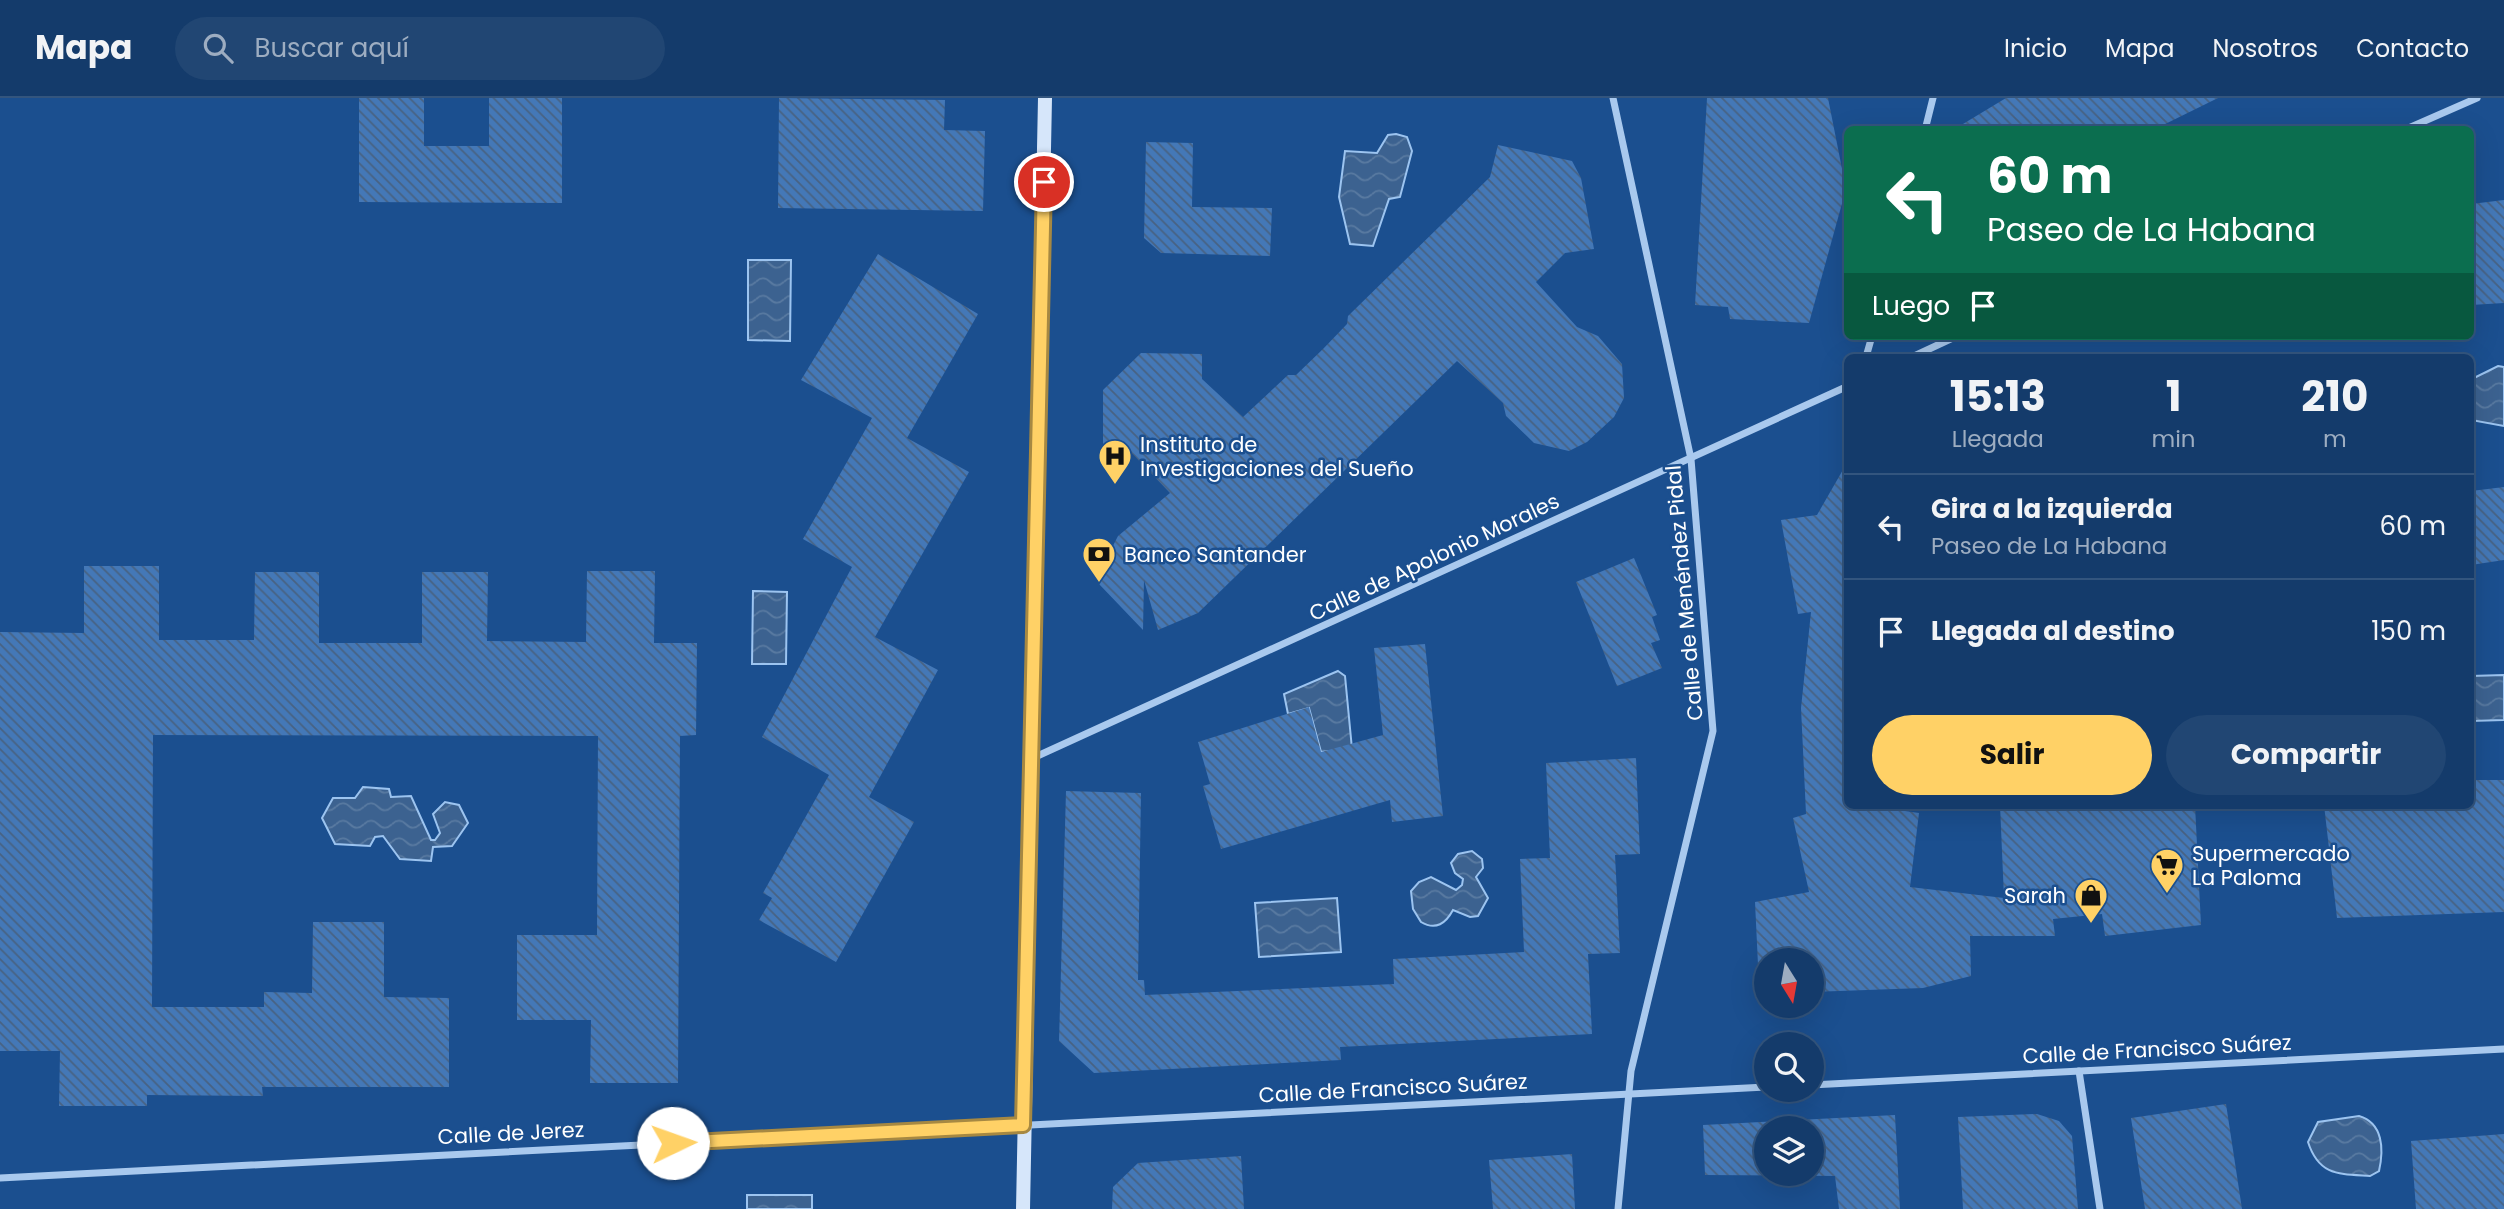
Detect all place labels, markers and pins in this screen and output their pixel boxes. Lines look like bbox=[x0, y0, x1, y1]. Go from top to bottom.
pin bbox=[1014, 152, 1074, 212]
place label: Instituto de Investigaciones del Sueño bbox=[1140, 430, 1414, 483]
hospital icon: Instituto de Investigaciones del Sueño bbox=[1096, 437, 1134, 486]
bank icon: Banco Santander bbox=[1080, 535, 1118, 584]
place label: Banco Santander bbox=[1124, 540, 1307, 569]
place label: Supermercado La Paloma bbox=[2192, 839, 2350, 892]
supermarket icon: Supermercado La Paloma bbox=[2148, 846, 2186, 895]
shop icon: Sarah bbox=[2072, 876, 2110, 925]
place label: Sarah bbox=[2004, 881, 2066, 910]

